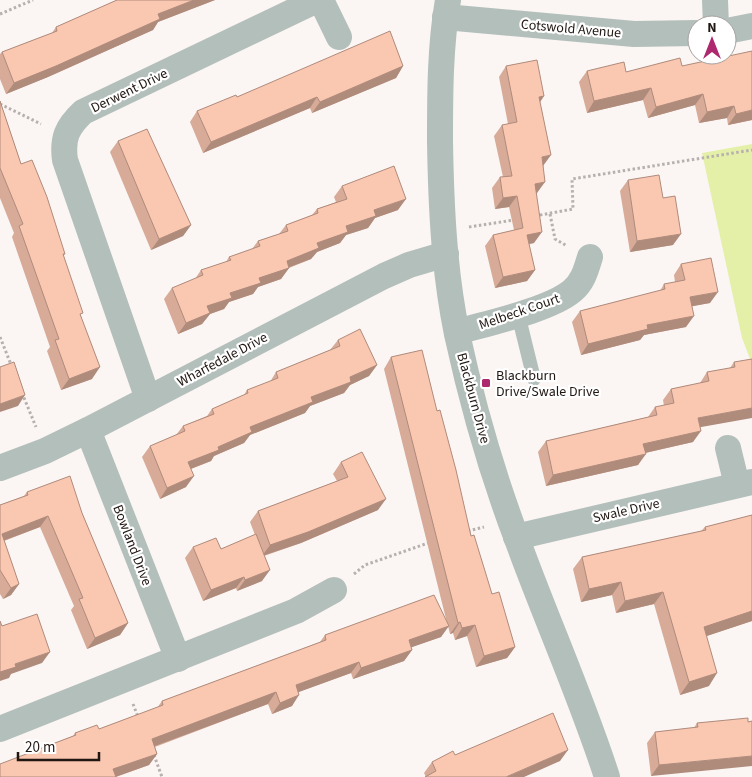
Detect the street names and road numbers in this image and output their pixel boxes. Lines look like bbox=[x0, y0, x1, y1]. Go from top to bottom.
street label: Cotswold Avenue bbox=[520, 15, 622, 43]
street label: Derwent Drive bbox=[88, 64, 171, 118]
street label: Melbeck Court bbox=[476, 289, 563, 335]
street label: Wharfedale Drive bbox=[174, 328, 271, 392]
street label: Blackburn Drive bbox=[451, 351, 495, 446]
street label: Swale Drive bbox=[591, 494, 662, 528]
street label: Bowland Drive bbox=[107, 502, 157, 589]

